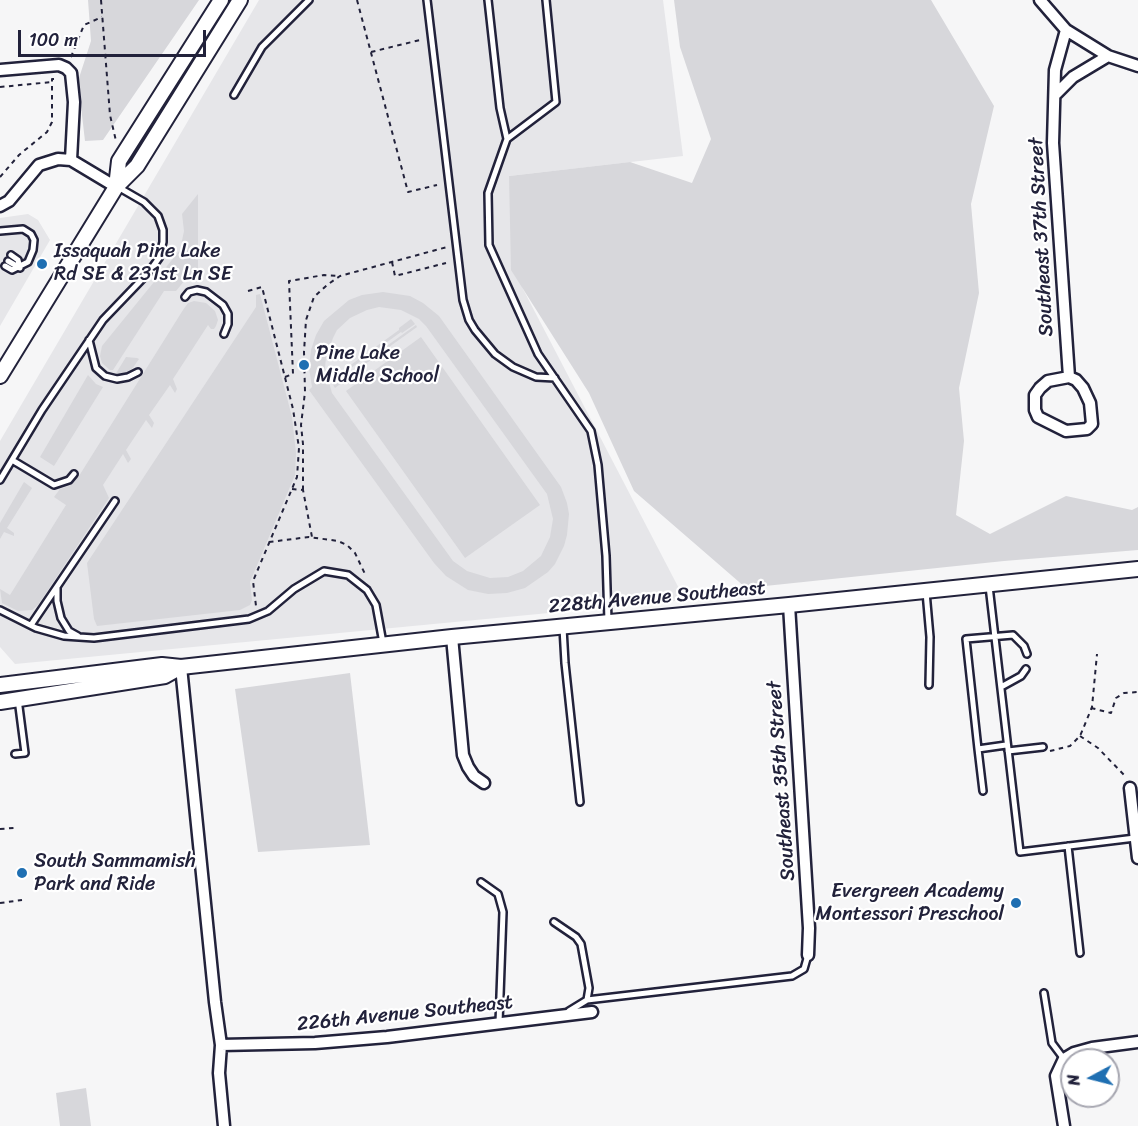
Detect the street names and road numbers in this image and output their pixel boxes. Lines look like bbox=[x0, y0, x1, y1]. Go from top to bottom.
street label: Southeast 37th Street bbox=[1025, 137, 1059, 337]
street label: 228th Avenue Southeast bbox=[547, 577, 767, 619]
street label: Southeast 35th Street bbox=[763, 680, 801, 882]
street label: 226th Avenue Southeast bbox=[296, 991, 514, 1037]

